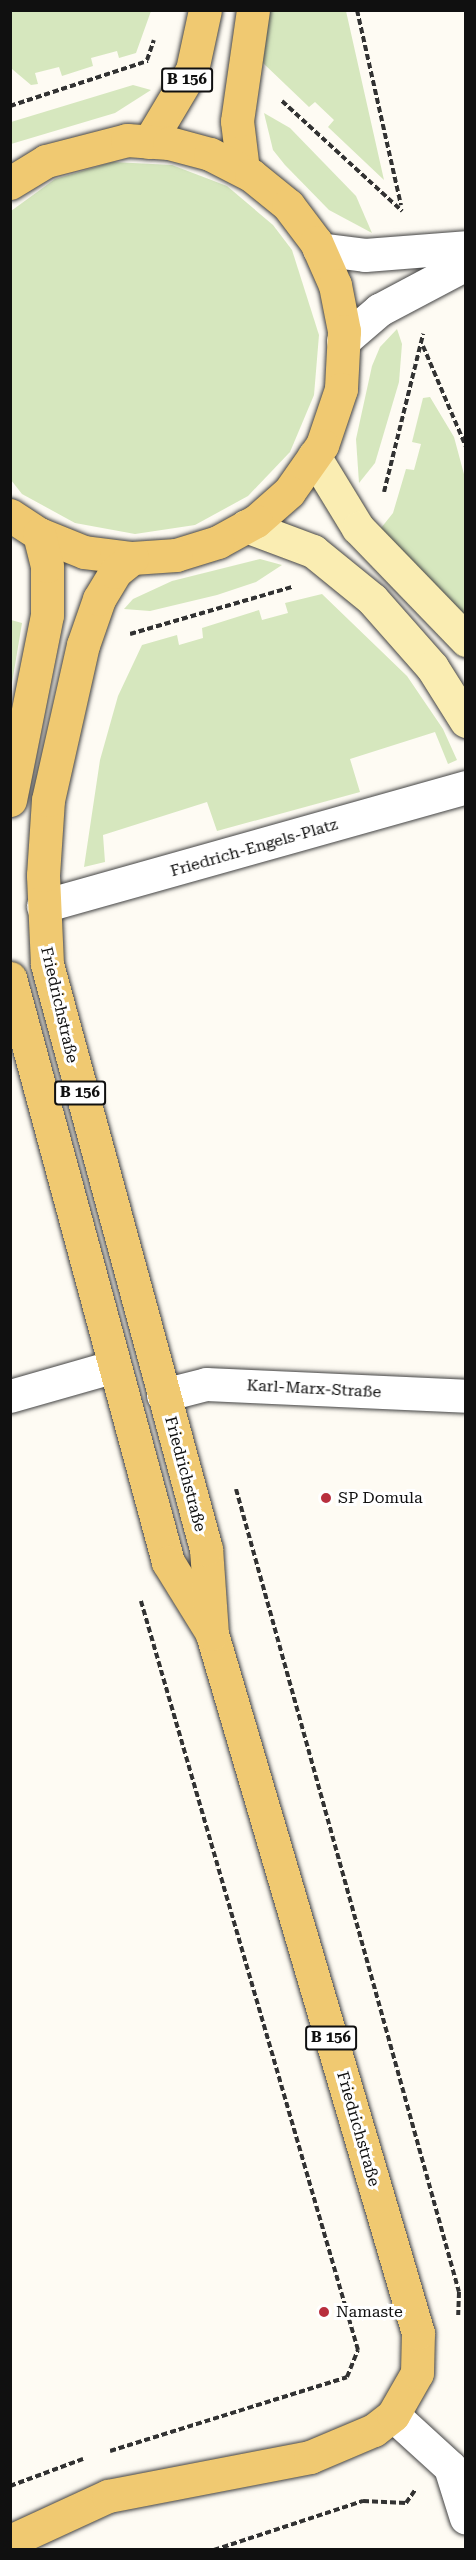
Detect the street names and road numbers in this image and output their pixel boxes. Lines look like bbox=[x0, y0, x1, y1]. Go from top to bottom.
road number: B 156 bbox=[160, 68, 214, 92]
street label: Friedrich-Engels-Platz bbox=[168, 815, 340, 881]
street label: Friedrichstraße bbox=[36, 945, 82, 1065]
road number: B 156 bbox=[53, 1081, 107, 1105]
street label: Karl-Marx-Straße bbox=[246, 1376, 382, 1402]
street label: Friedrichstraße bbox=[160, 1414, 210, 1534]
road number: B 156 bbox=[304, 2026, 358, 2050]
street label: Friedrichstraße bbox=[332, 2069, 384, 2189]

